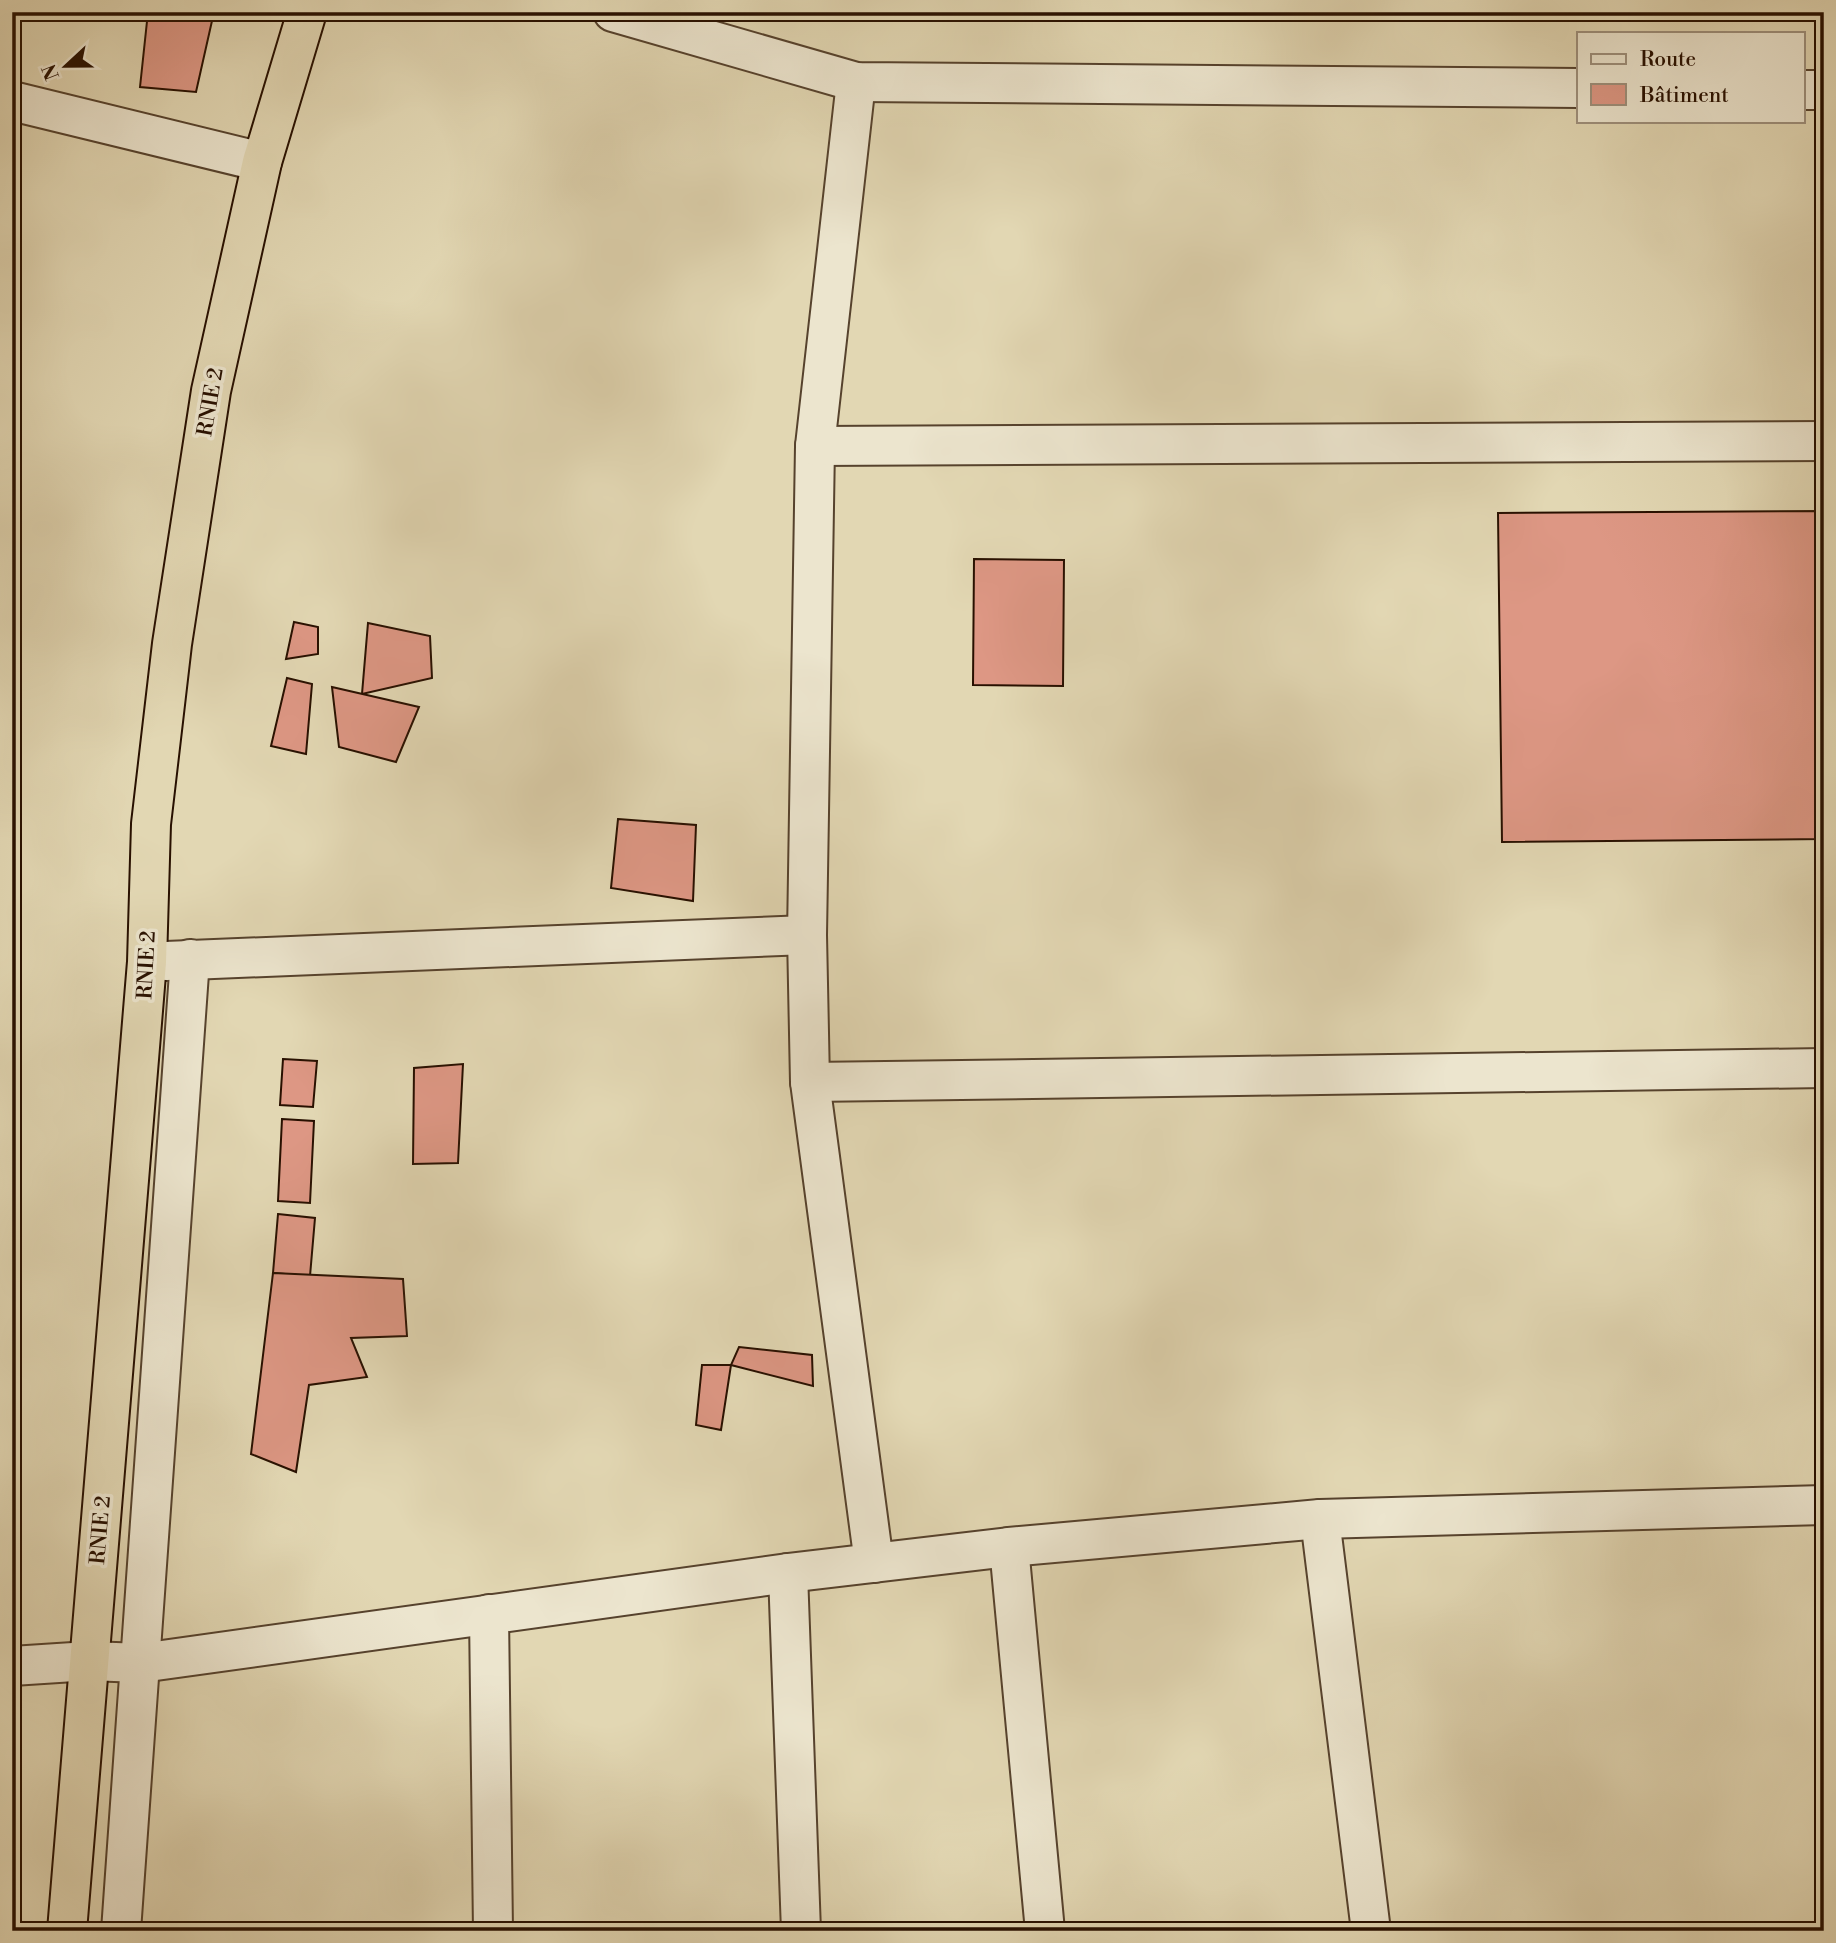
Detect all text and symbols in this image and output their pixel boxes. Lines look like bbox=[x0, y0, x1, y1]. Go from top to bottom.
north arrow bbox=[32, 32, 102, 102]
legend bbox=[1577, 32, 1804, 122]
text: Route bbox=[1640, 47, 1696, 73]
text: N bbox=[37, 61, 65, 83]
text: Bâtiment bbox=[1639, 83, 1729, 109]
street label: RNIE 2 bbox=[192, 366, 230, 438]
street label: RNIE 2 bbox=[132, 930, 162, 1000]
street label: RNIE 2 bbox=[85, 1495, 117, 1566]

